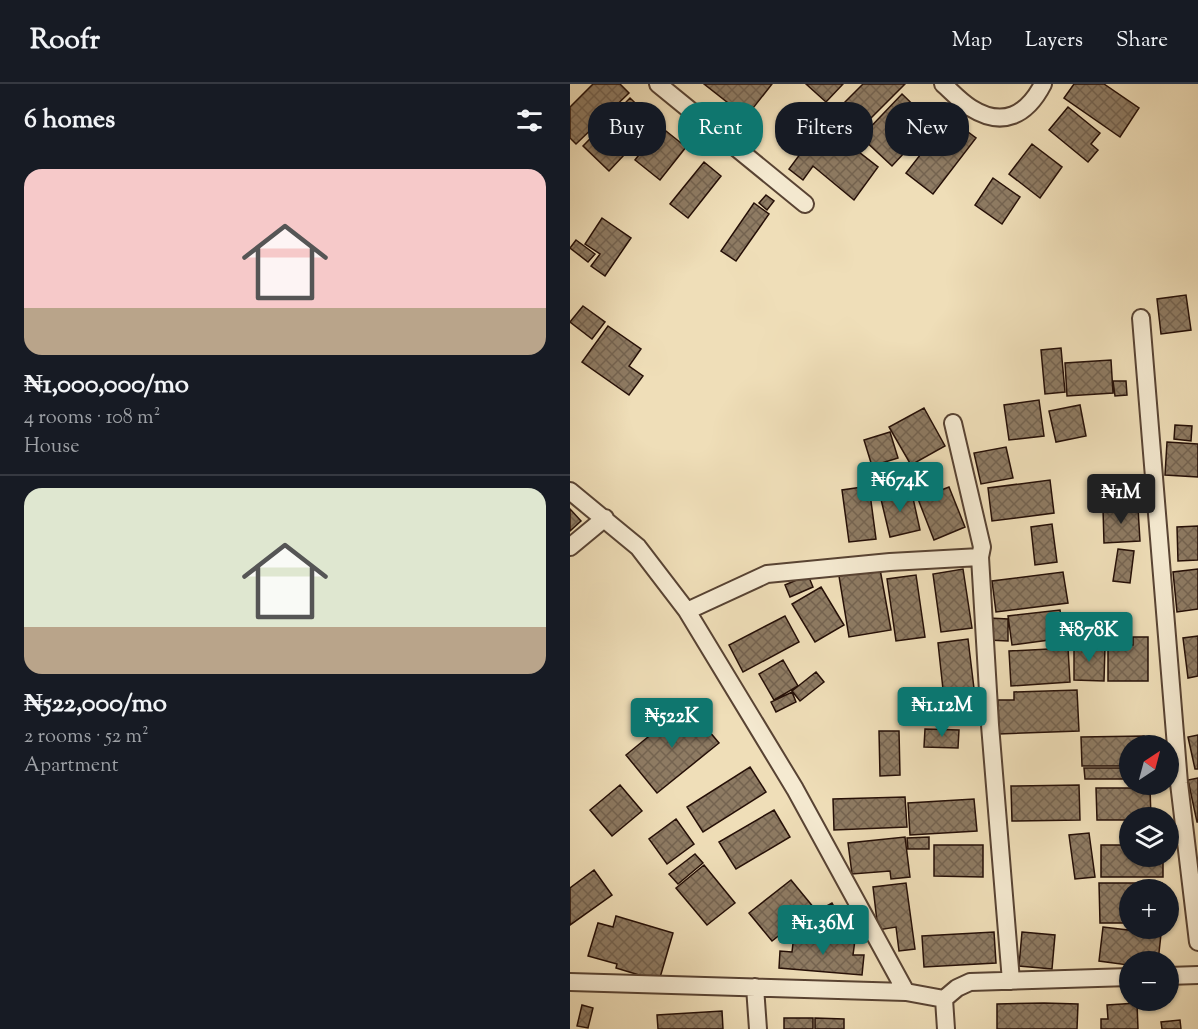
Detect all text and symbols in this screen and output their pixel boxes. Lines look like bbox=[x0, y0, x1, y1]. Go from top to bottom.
text: Roofr bbox=[30, 21, 100, 61]
text: Map bbox=[952, 26, 992, 56]
text: Layers bbox=[1025, 26, 1083, 56]
text: Share bbox=[1116, 26, 1168, 56]
text: 6 homes bbox=[24, 102, 115, 139]
chip: Buy bbox=[588, 102, 666, 156]
chip: Rent bbox=[678, 102, 763, 156]
chip: Filters bbox=[775, 102, 873, 156]
chip: New bbox=[885, 102, 969, 156]
icon: filters bbox=[513, 104, 546, 137]
icon: home bbox=[231, 208, 339, 316]
text: ₦1,000,000/mo bbox=[24, 367, 189, 404]
text: 4 rooms · 108 m² bbox=[24, 404, 160, 433]
text: House bbox=[24, 433, 79, 462]
pin: ₦674K bbox=[858, 462, 942, 513]
text: ₦674K bbox=[871, 467, 929, 496]
pin: ₦1M bbox=[1092, 474, 1150, 525]
text: ₦1M bbox=[1101, 479, 1141, 508]
icon: home bbox=[231, 527, 339, 635]
pin: ₦878K bbox=[1047, 612, 1131, 663]
text: ₦878K bbox=[1060, 617, 1118, 646]
text: ₦522,000/mo bbox=[24, 686, 167, 723]
pin: ₦1.12M bbox=[893, 687, 991, 738]
text: ₦1.12M bbox=[912, 692, 972, 721]
pin: ₦522K bbox=[630, 698, 714, 749]
text: ₦522K bbox=[645, 703, 699, 732]
text: 2 rooms · 52 m² bbox=[24, 723, 149, 752]
north arrow bbox=[1119, 735, 1179, 795]
map controls bbox=[1119, 735, 1179, 1011]
text: Apartment bbox=[24, 752, 119, 781]
button: layers bbox=[1119, 807, 1179, 867]
button: + bbox=[1119, 879, 1179, 939]
pin: ₦1.36M bbox=[774, 905, 872, 956]
text: ₦1.36M bbox=[792, 910, 854, 939]
button: − bbox=[1119, 951, 1179, 1011]

